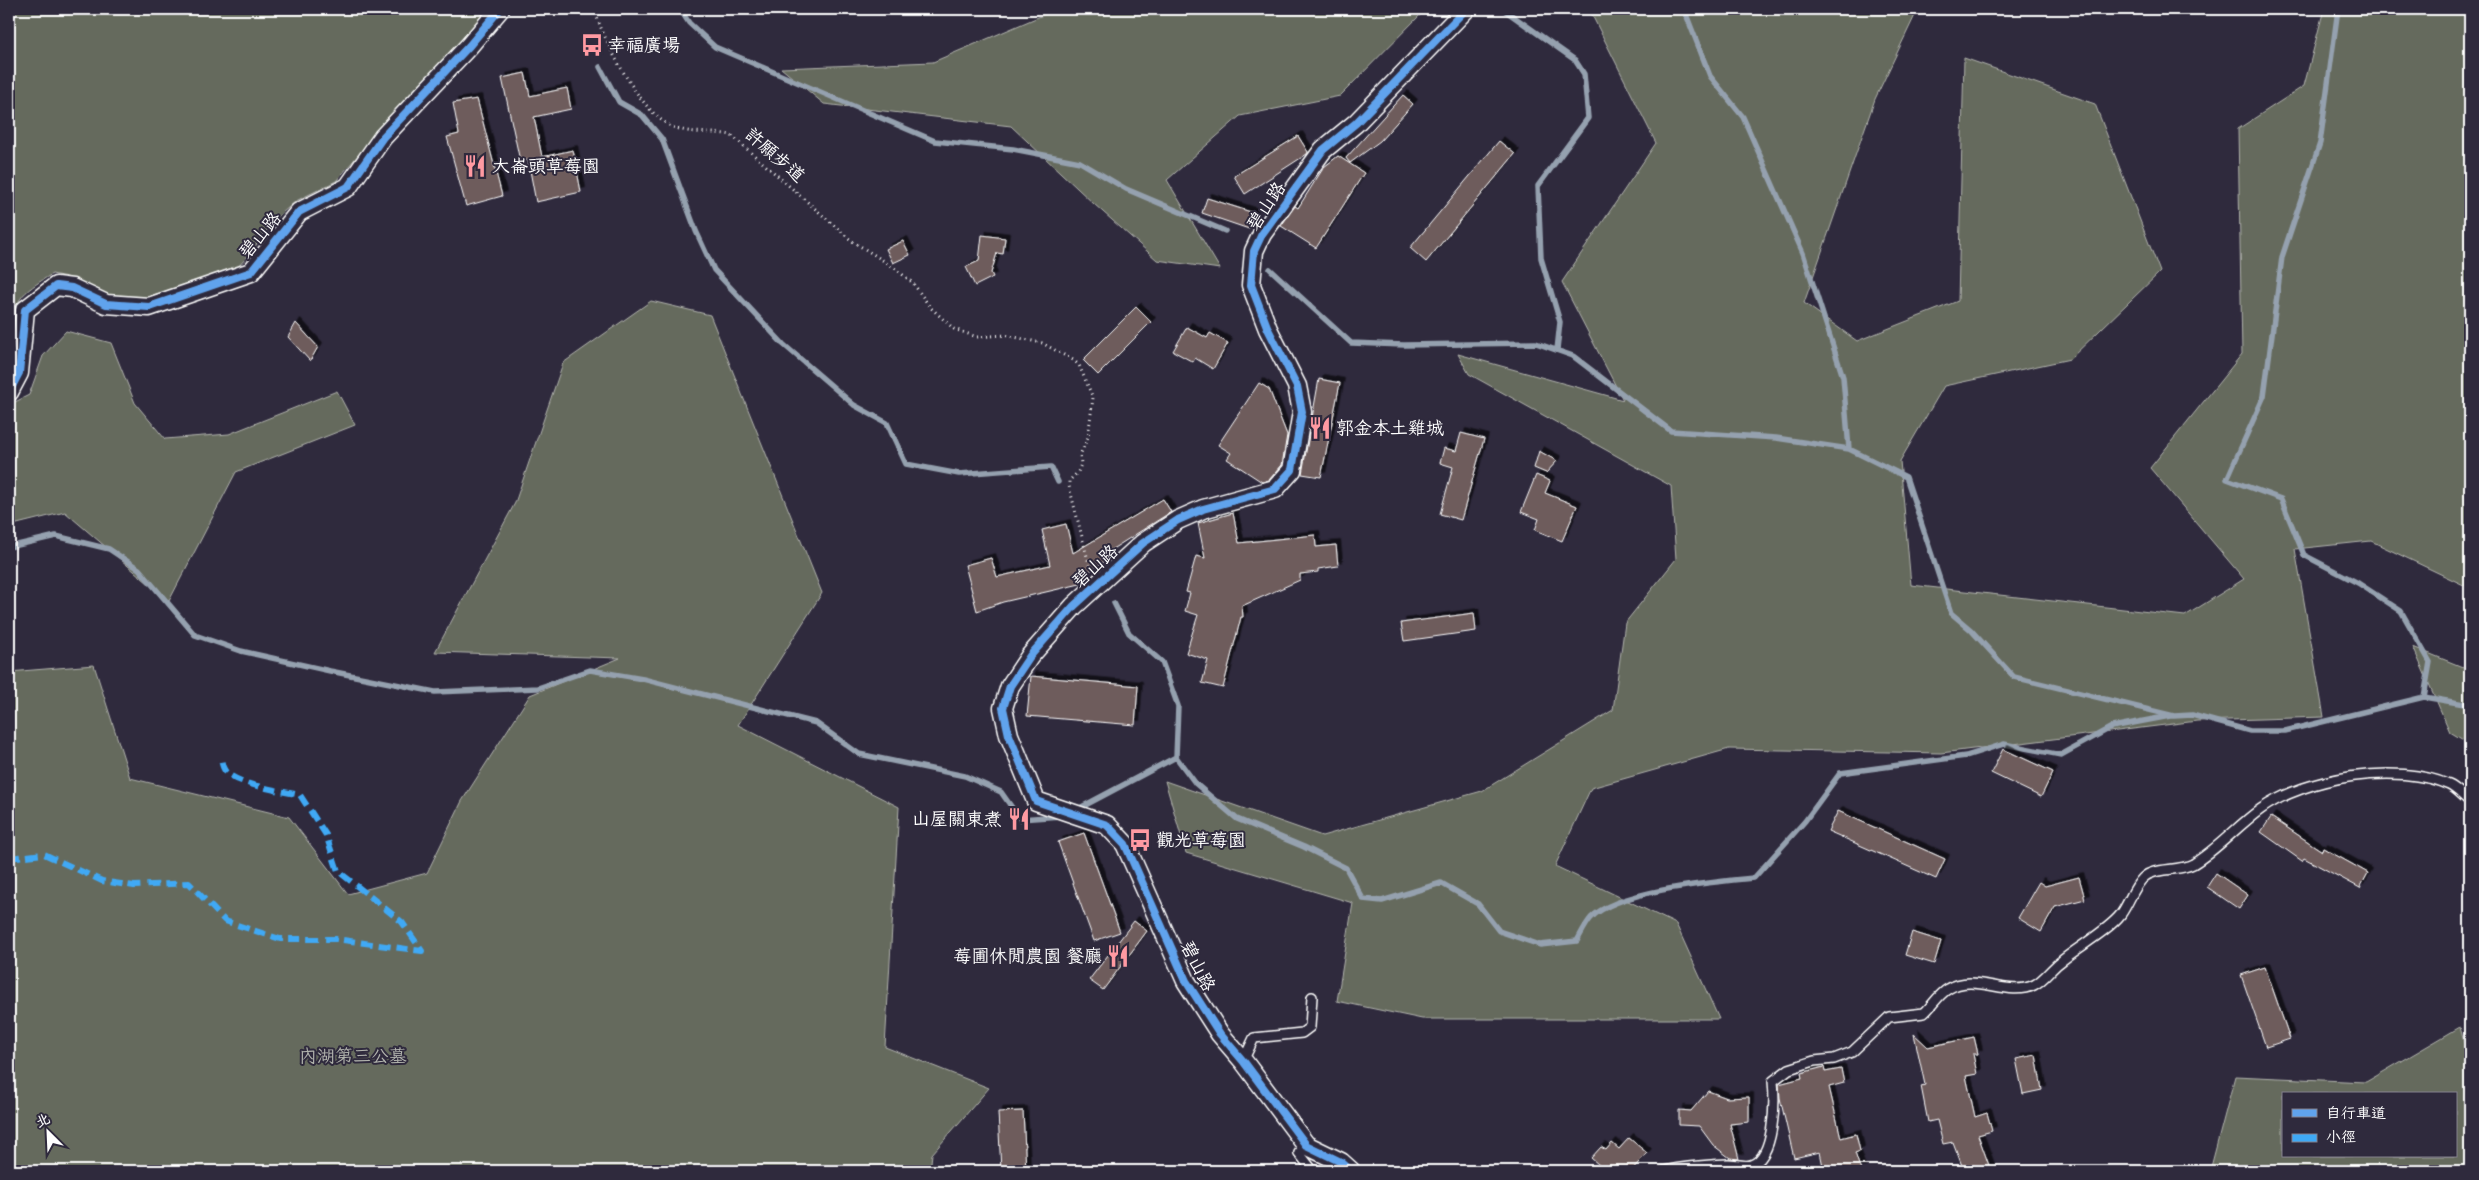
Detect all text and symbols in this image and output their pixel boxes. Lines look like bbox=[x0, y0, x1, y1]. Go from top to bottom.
bus stop icon: 幸福廣場 bbox=[579, 32, 605, 58]
place label: 幸福廣場 bbox=[608, 34, 680, 60]
street label: 許願步道 bbox=[738, 123, 809, 190]
restaurant icon: 大崙頭草莓園 bbox=[462, 153, 488, 179]
place label: 大崙頭草莓園 bbox=[492, 155, 600, 181]
street label: 碧山路 bbox=[1242, 177, 1294, 237]
street label: 碧山路 bbox=[234, 207, 289, 265]
restaurant icon: 郭金本土雞城 bbox=[1307, 415, 1333, 441]
place label: 郭金本土雞城 bbox=[1336, 417, 1444, 443]
street label: 碧山路 bbox=[1068, 540, 1125, 595]
restaurant icon: 山屋關東煮 bbox=[1006, 806, 1032, 832]
place label: 山屋關東煮 bbox=[912, 808, 1002, 834]
bus stop icon: 觀光草莓園 bbox=[1127, 827, 1153, 853]
place label: 觀光草莓園 bbox=[1156, 829, 1246, 855]
street label: 碧山路 bbox=[1172, 937, 1220, 997]
restaurant icon: 莓圃休閒農園 餐廳 bbox=[1105, 943, 1131, 969]
place label: 莓圃休閒農園 餐廳 bbox=[954, 945, 1102, 971]
park label: 內湖第三公墓 bbox=[299, 1045, 407, 1071]
legend bbox=[2282, 1092, 2456, 1158]
text: 自行車道 bbox=[2326, 1103, 2386, 1125]
north arrow bbox=[22, 1108, 72, 1158]
text: 北 bbox=[33, 1109, 54, 1134]
text: 小徑 bbox=[2326, 1127, 2356, 1149]

